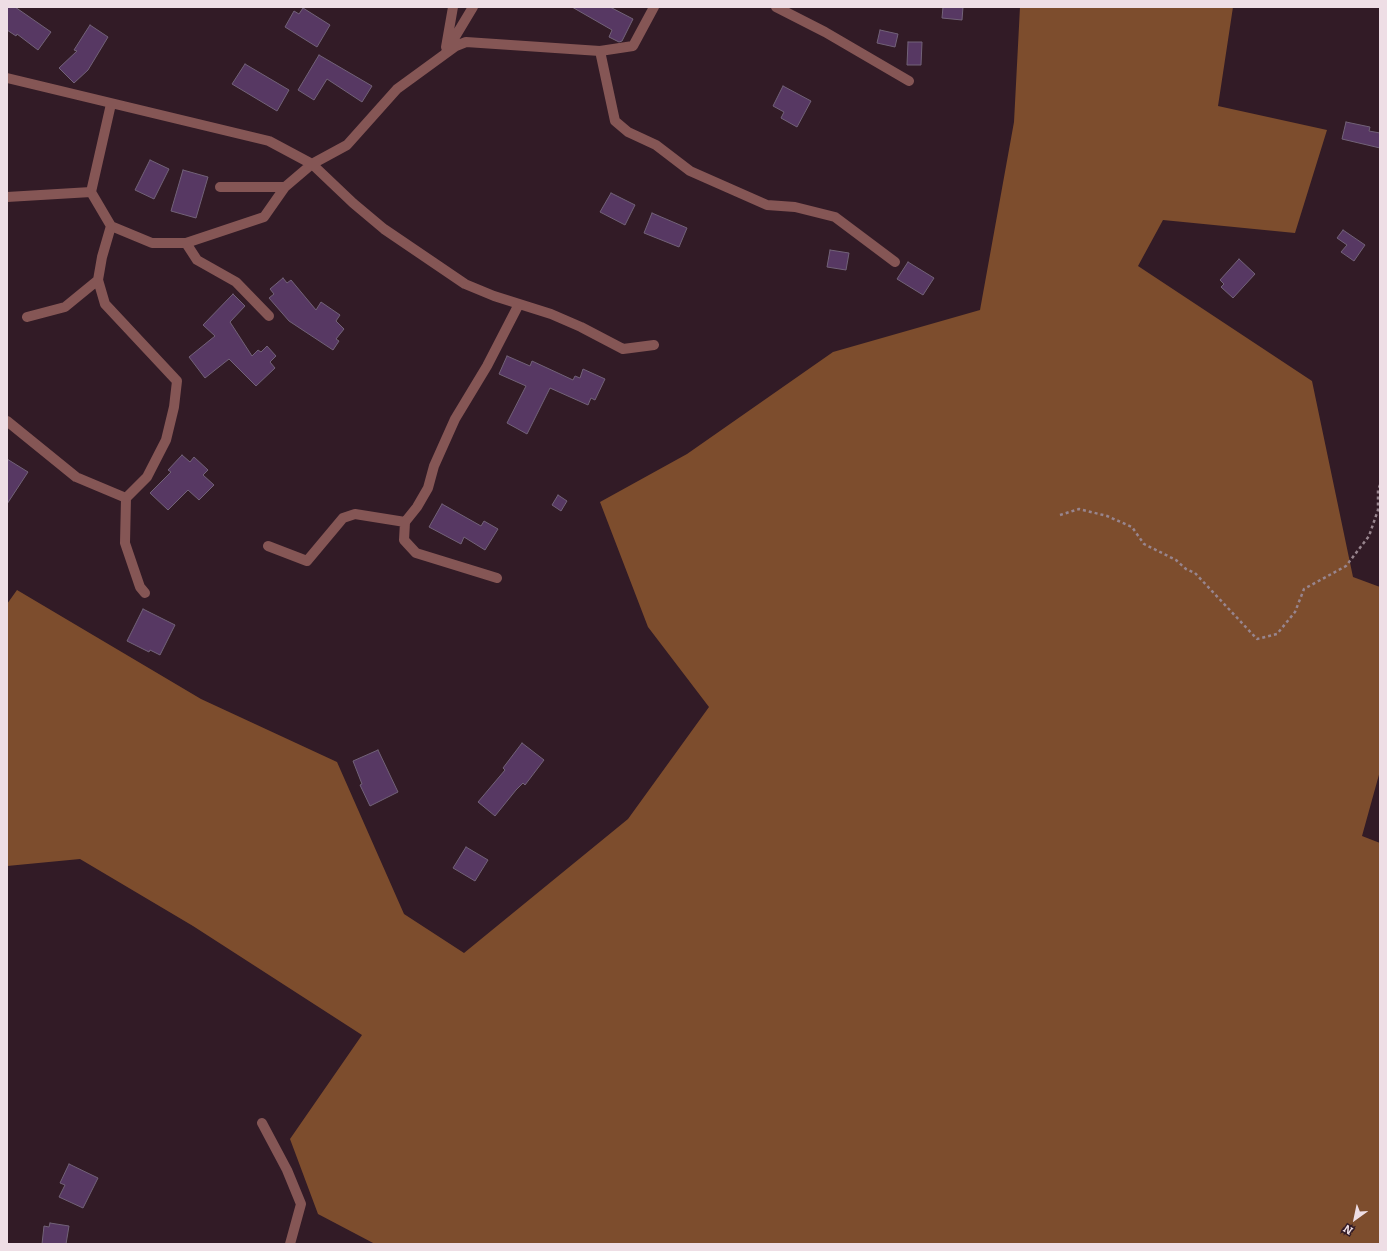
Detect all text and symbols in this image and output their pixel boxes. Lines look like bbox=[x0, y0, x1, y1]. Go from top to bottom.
north arrow bbox=[1335, 1199, 1375, 1239]
text: N bbox=[1341, 1222, 1355, 1237]

